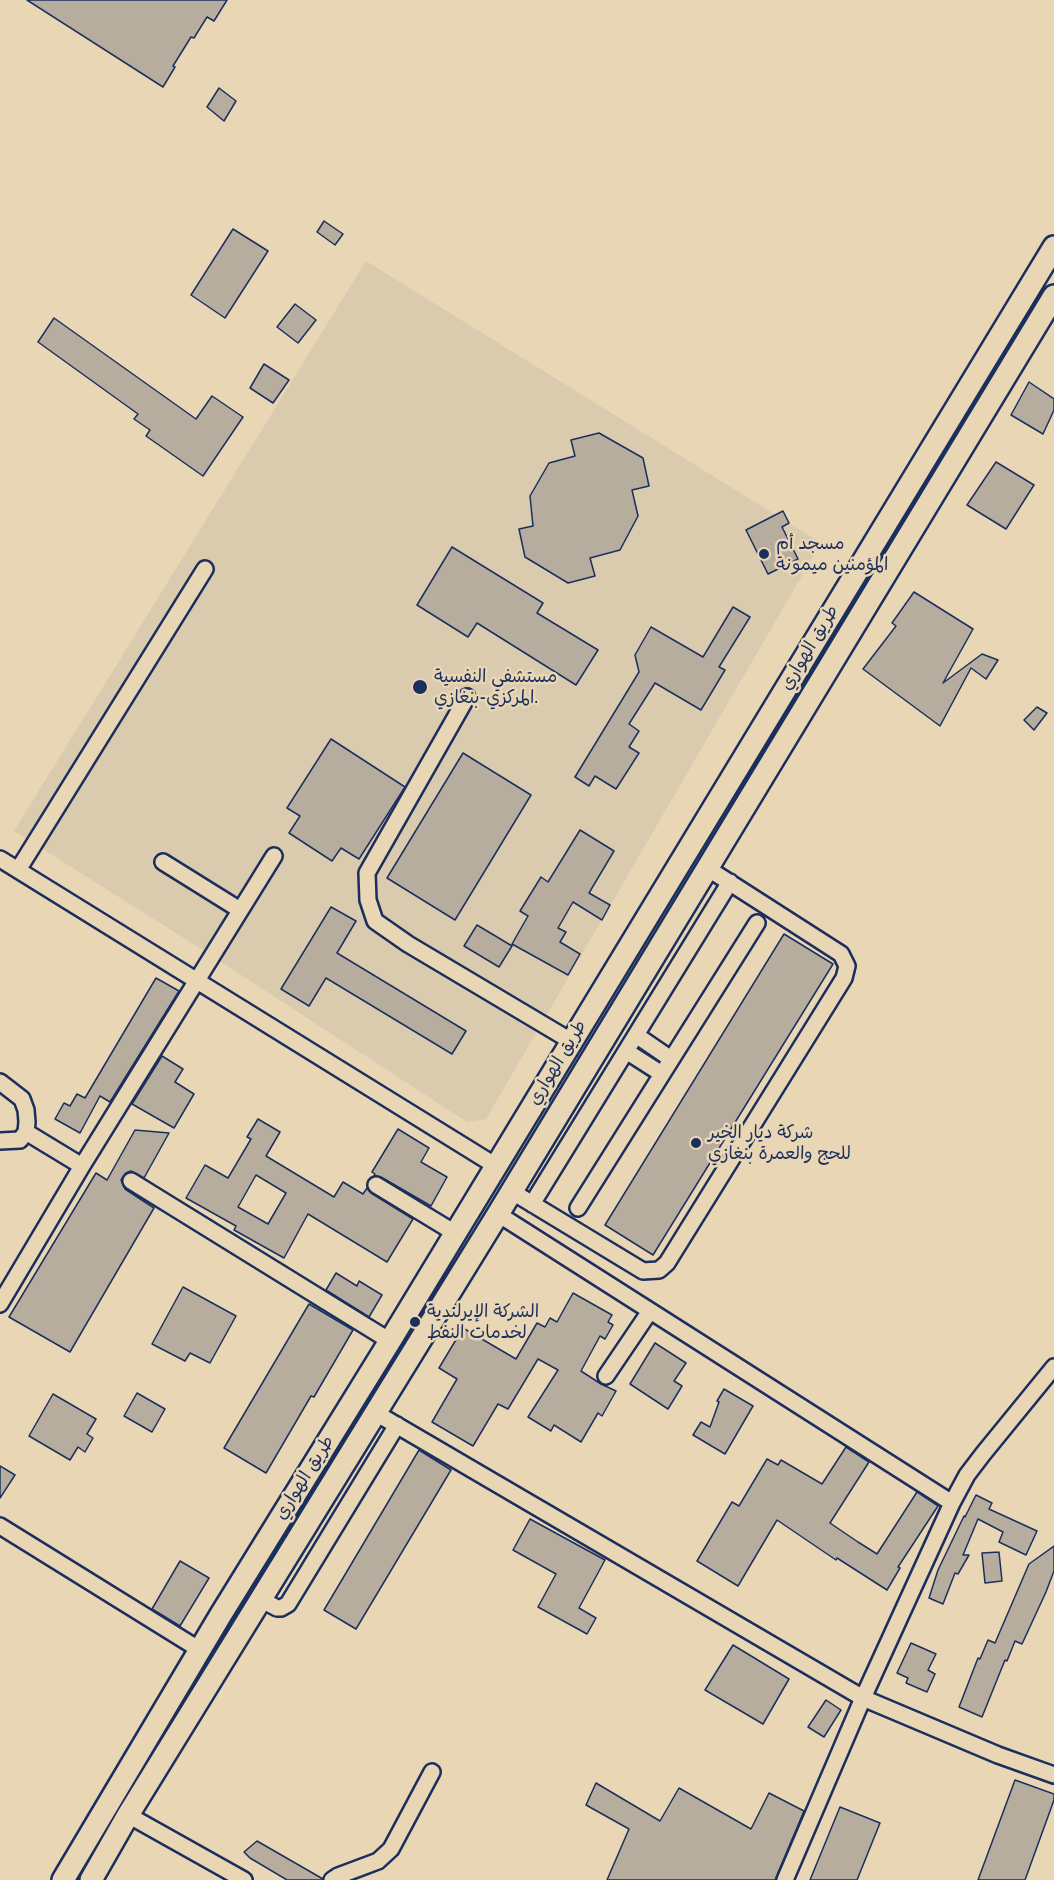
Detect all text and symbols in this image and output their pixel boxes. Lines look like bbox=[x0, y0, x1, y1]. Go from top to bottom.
place label: مسجد أم المؤمنين ميمونة bbox=[776, 533, 888, 576]
marker: مسجد أم المؤمنين ميمونة bbox=[757, 547, 771, 561]
street label: طريق الهواري bbox=[776, 602, 844, 694]
place label: مستشفي النفسية المركزي-بنغازي. bbox=[434, 666, 557, 708]
marker: مستشفي النفسية المركزي-بنغازي. bbox=[411, 678, 429, 696]
street label: طريق الهواري bbox=[524, 1017, 592, 1109]
place label: شركة ديار الخير للحج والعمرة بنغازي bbox=[708, 1122, 851, 1164]
marker: شركة ديار الخير للحج والعمرة بنغازي bbox=[689, 1136, 703, 1150]
place label: الشركة الإيرلندية لخدمات النفط bbox=[427, 1301, 539, 1344]
marker: الشركة الإيرلندية لخدمات النفط bbox=[408, 1315, 422, 1329]
street label: طريق الهواري bbox=[271, 1432, 339, 1524]

